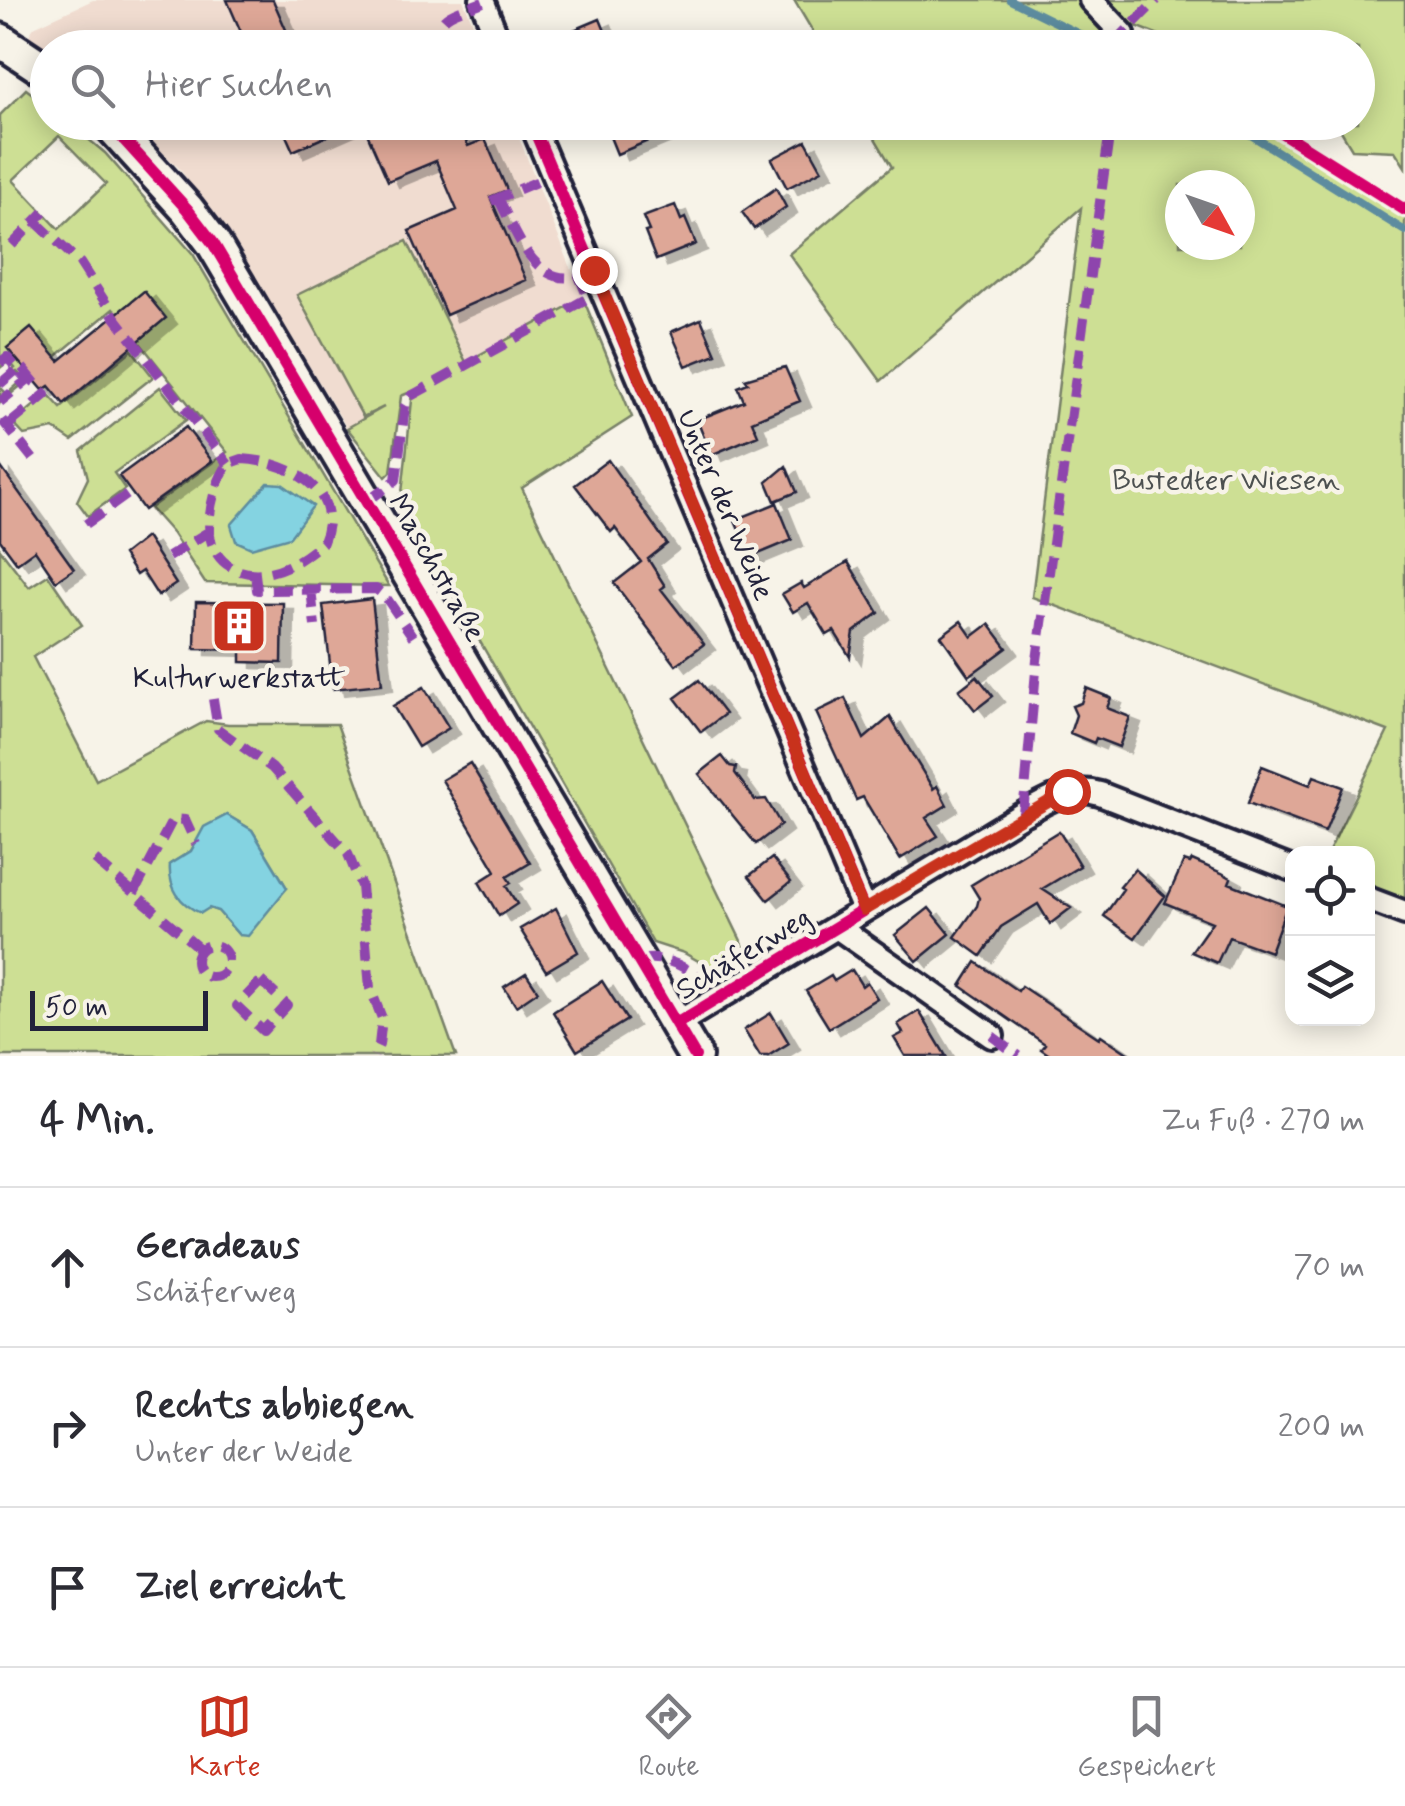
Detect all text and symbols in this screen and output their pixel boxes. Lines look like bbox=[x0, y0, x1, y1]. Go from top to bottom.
search box bbox=[30, 30, 1375, 140]
icon: search bbox=[65, 58, 120, 113]
text: Hier suchen bbox=[145, 61, 333, 110]
north arrow bbox=[1165, 170, 1255, 260]
route end bbox=[572, 248, 618, 294]
street label: Unter der Weide bbox=[667, 403, 783, 607]
park label: Bustedter Wiesen bbox=[1112, 461, 1340, 500]
street label: Maschstraße bbox=[378, 487, 494, 649]
building icon: Kulturwerkstatt bbox=[209, 596, 269, 656]
place label: Kulturwerkstatt bbox=[132, 659, 346, 698]
route start bbox=[1045, 769, 1091, 815]
map controls bbox=[1285, 846, 1375, 1026]
button: locate bbox=[1285, 846, 1375, 936]
street label: Schäferweg bbox=[669, 898, 819, 1010]
button: layers bbox=[1285, 936, 1375, 1026]
scale bar bbox=[30, 986, 208, 1030]
text: 50 m bbox=[45, 990, 108, 1027]
text: 4 Min. bbox=[40, 1094, 155, 1149]
text: Zu Fuß · 270 m bbox=[1161, 1100, 1365, 1142]
text: Geradeaus bbox=[135, 1222, 300, 1271]
icon: ahead bbox=[40, 1240, 95, 1295]
text: 70 m bbox=[1293, 1246, 1365, 1288]
text: Schäferweg bbox=[135, 1271, 296, 1313]
text: Rechts abbiegen bbox=[135, 1382, 414, 1431]
icon: right bbox=[40, 1400, 95, 1455]
text: 200 m bbox=[1278, 1406, 1365, 1448]
text: Unter der Weide bbox=[135, 1431, 353, 1473]
icon: arrive bbox=[40, 1560, 95, 1615]
text: Ziel erreicht bbox=[135, 1563, 346, 1612]
tab: Karte bbox=[189, 1689, 261, 1786]
tab: Route bbox=[638, 1689, 699, 1786]
tab: Gespeichert bbox=[1077, 1689, 1216, 1786]

